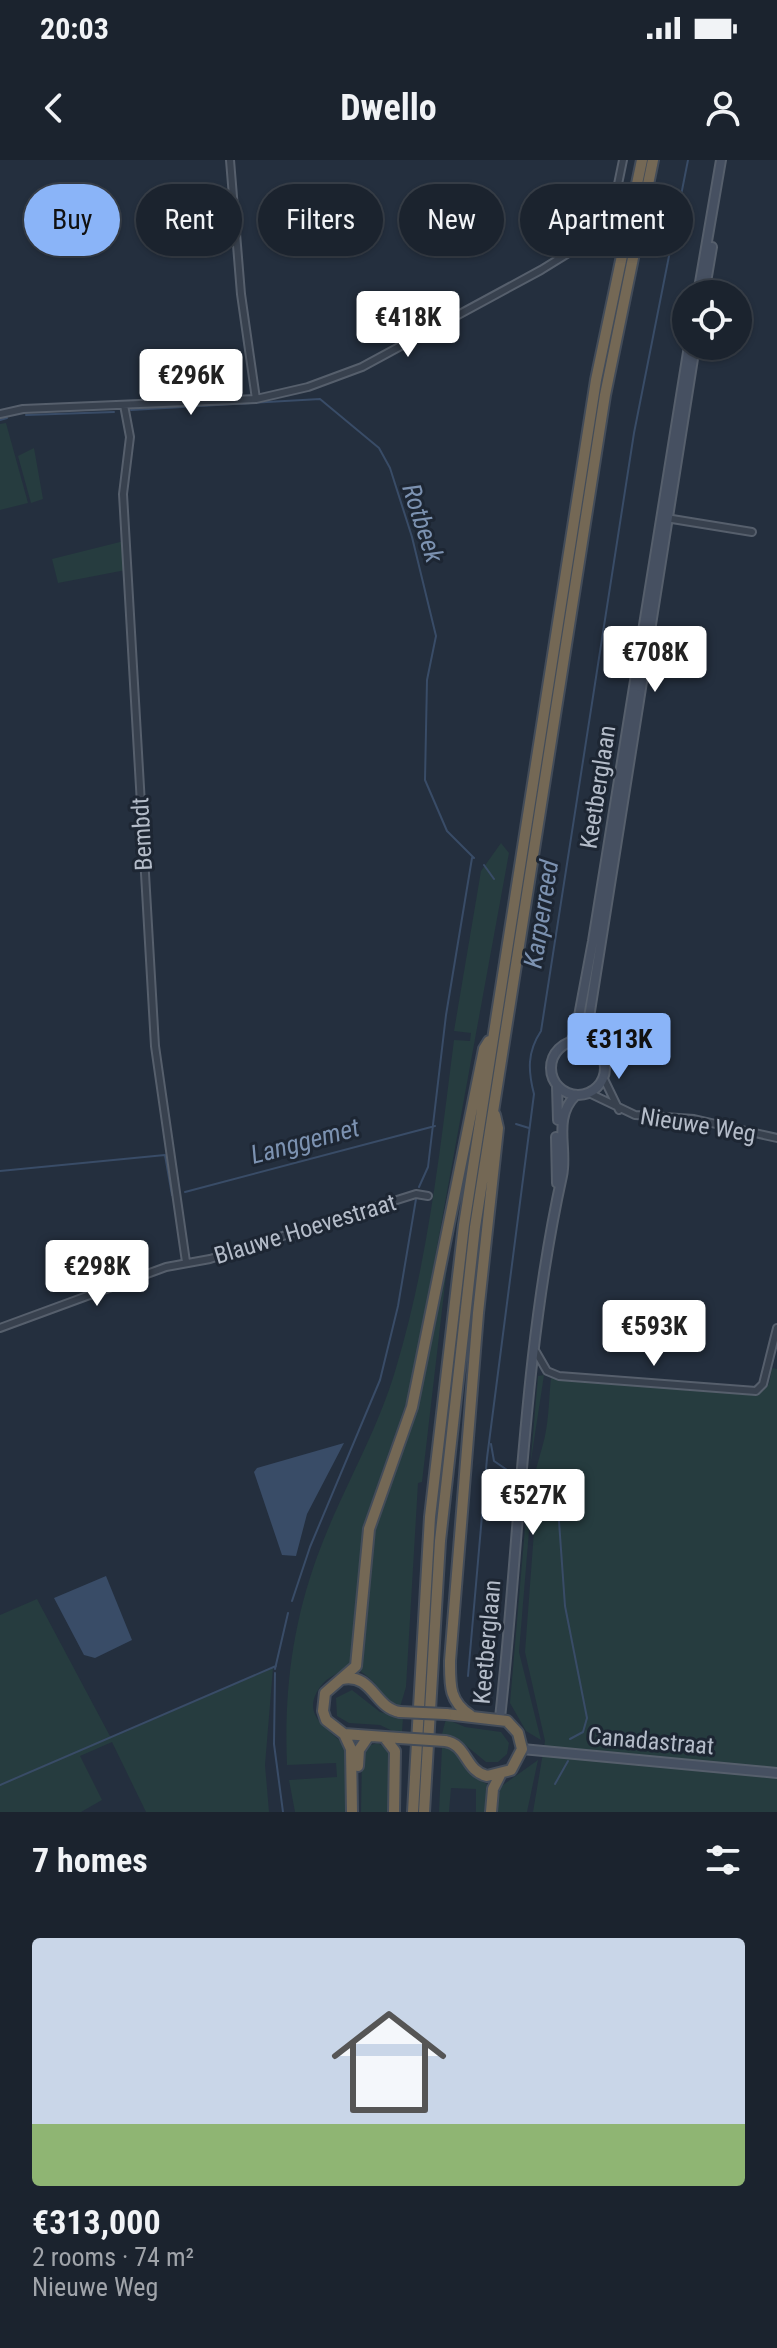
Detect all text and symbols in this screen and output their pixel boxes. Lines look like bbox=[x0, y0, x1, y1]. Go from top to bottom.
text: 20:03 bbox=[40, 11, 109, 46]
icon: back bbox=[32, 86, 76, 130]
icon: person bbox=[701, 86, 745, 130]
text: Dwello bbox=[340, 87, 437, 129]
chip: Buy bbox=[24, 184, 120, 256]
chip: Rent bbox=[136, 184, 242, 256]
chip: Filters bbox=[258, 184, 383, 256]
chip: New bbox=[399, 184, 504, 256]
chip: Apartment bbox=[520, 184, 693, 256]
map controls bbox=[672, 280, 752, 360]
button: locate bbox=[672, 280, 752, 360]
pin: €418K bbox=[352, 291, 464, 359]
text: €418K bbox=[375, 302, 441, 332]
pin: €296K bbox=[135, 349, 247, 417]
text: €296K bbox=[158, 360, 224, 390]
water label: Rotbeek bbox=[396, 480, 450, 567]
pin: €708K bbox=[599, 626, 711, 694]
text: €708K bbox=[622, 637, 688, 667]
street label: Keetberglaan bbox=[574, 723, 622, 851]
street label: Bembdt bbox=[126, 797, 158, 871]
water label: Karperreed bbox=[518, 857, 564, 970]
pin: €313K bbox=[563, 1013, 675, 1081]
text: €313K bbox=[586, 1024, 652, 1054]
street label: Nieuwe Weg bbox=[638, 1102, 758, 1148]
water label: Langgemet bbox=[247, 1112, 363, 1170]
street label: Blauwe Hoevestraat bbox=[211, 1188, 399, 1270]
pin: €298K bbox=[41, 1240, 153, 1308]
text: €298K bbox=[64, 1251, 130, 1281]
pin: €593K bbox=[598, 1300, 710, 1368]
text: €593K bbox=[621, 1311, 687, 1341]
pin: €527K bbox=[477, 1469, 589, 1537]
text: €527K bbox=[500, 1480, 566, 1510]
street label: Keetberglaan bbox=[468, 1579, 506, 1705]
street label: Canadastraat bbox=[587, 1722, 715, 1760]
icon: filters bbox=[701, 1838, 745, 1882]
text: 7 homes bbox=[32, 1840, 148, 1880]
icon: home bbox=[317, 1990, 461, 2134]
text: €313,000 bbox=[32, 2202, 161, 2242]
text: 2 rooms · 74 m² bbox=[32, 2242, 194, 2272]
text: Nieuwe Weg bbox=[32, 2272, 158, 2302]

